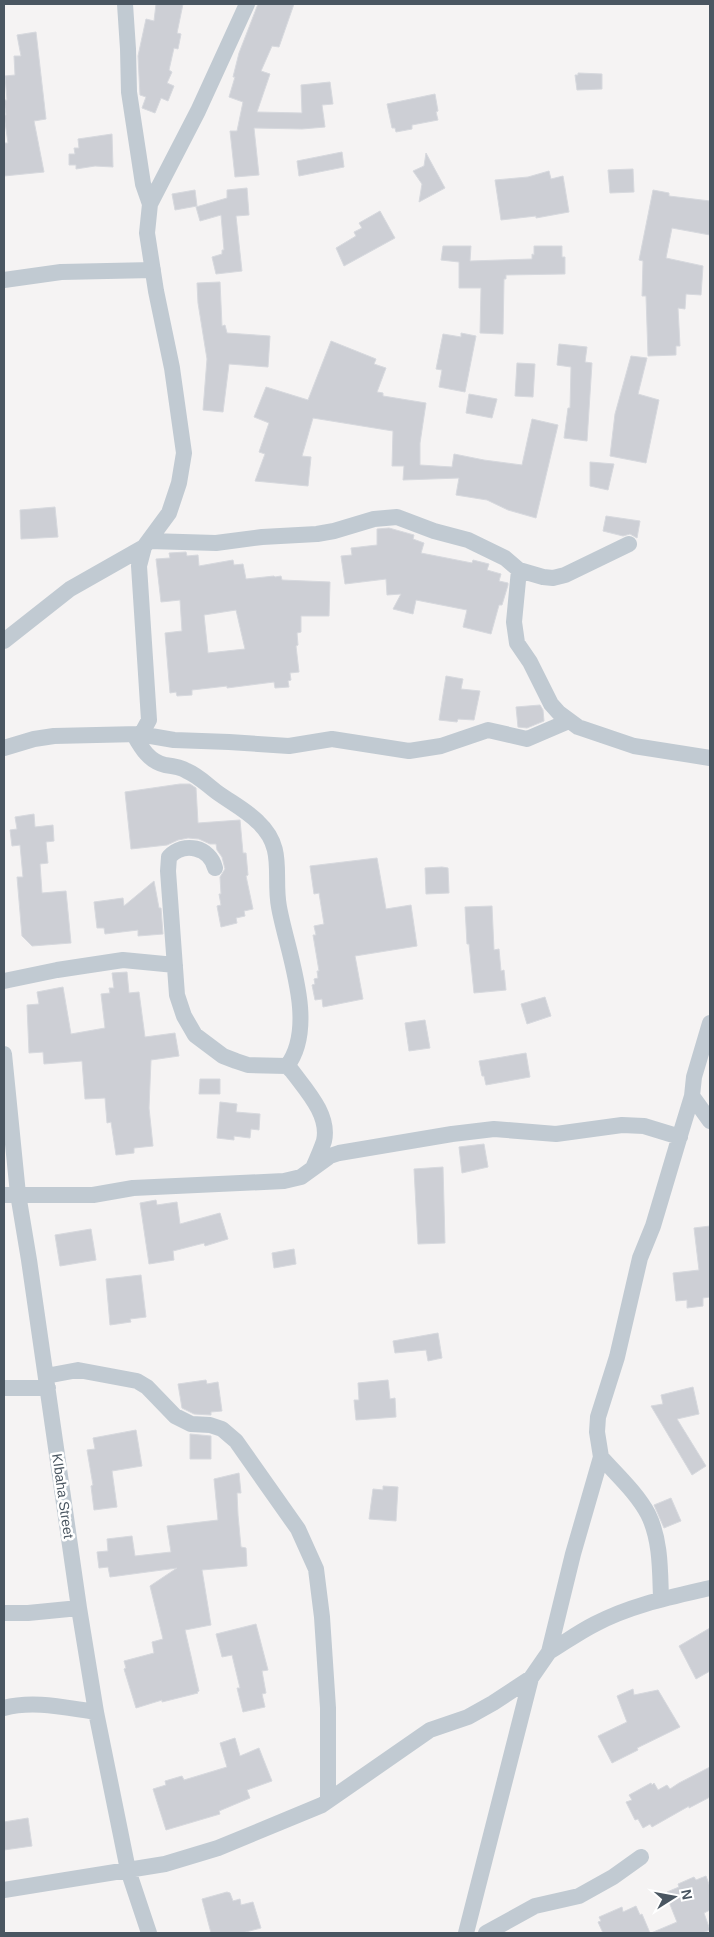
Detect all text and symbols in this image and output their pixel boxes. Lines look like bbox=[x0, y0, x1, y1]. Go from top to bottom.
street label: KIbaha Street bbox=[49, 1452, 77, 1540]
north arrow bbox=[649, 1872, 699, 1922]
text: N bbox=[678, 1888, 696, 1901]

